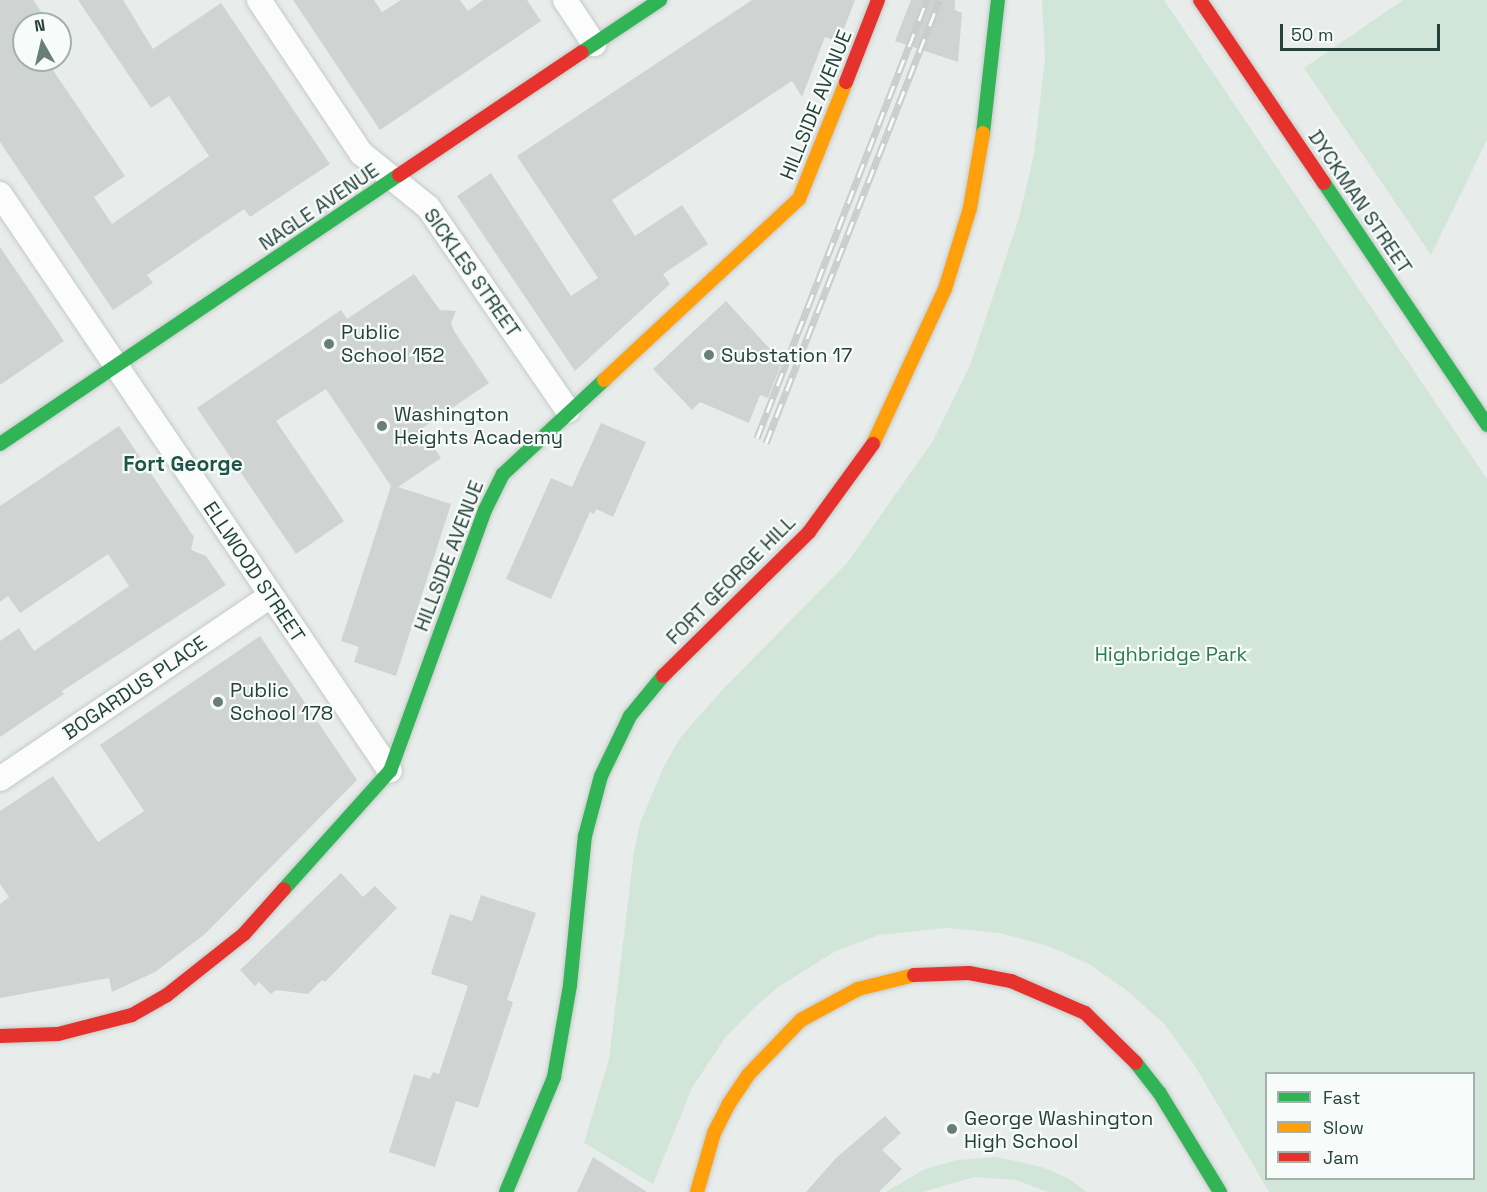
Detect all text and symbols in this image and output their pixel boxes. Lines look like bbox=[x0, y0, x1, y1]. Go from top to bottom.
north arrow bbox=[12, 12, 72, 72]
scale bar bbox=[1283, 12, 1444, 50]
text: N bbox=[33, 15, 46, 37]
text: 50 m bbox=[1291, 23, 1333, 46]
street label: HILLSIDE AVENUE bbox=[775, 26, 857, 184]
street label: DYCKMAN STREET bbox=[1303, 126, 1417, 278]
street label: NAGLE AVENUE bbox=[255, 158, 383, 256]
street label: SICKLES STREET bbox=[419, 204, 525, 342]
place label: Public School 152 bbox=[341, 320, 444, 367]
marker: Public School 152 bbox=[322, 337, 336, 351]
place label: Substation 17 bbox=[721, 343, 852, 367]
marker: Substation 17 bbox=[702, 348, 716, 362]
place label: Washington Heights Academy bbox=[394, 402, 563, 449]
marker: Washington Heights Academy bbox=[375, 419, 389, 433]
district label: Fort George bbox=[123, 451, 243, 477]
street label: HILLSIDE AVENUE bbox=[409, 477, 489, 635]
street label: ELLWOOD STREET bbox=[198, 497, 310, 647]
street label: FORT GEORGE HILL bbox=[661, 510, 801, 650]
street label: BOGARDUS PLACE bbox=[58, 631, 212, 745]
park label: Highbridge Park bbox=[1095, 642, 1247, 666]
place label: Public School 178 bbox=[230, 678, 333, 725]
marker: Public School 178 bbox=[211, 695, 225, 709]
legend bbox=[1265, 1072, 1475, 1180]
text: Fast bbox=[1323, 1086, 1360, 1109]
place label: George Washington High School bbox=[964, 1106, 1153, 1153]
text: Slow bbox=[1323, 1116, 1364, 1139]
marker: George Washington High School bbox=[945, 1122, 959, 1136]
text: Jam bbox=[1323, 1146, 1359, 1169]

